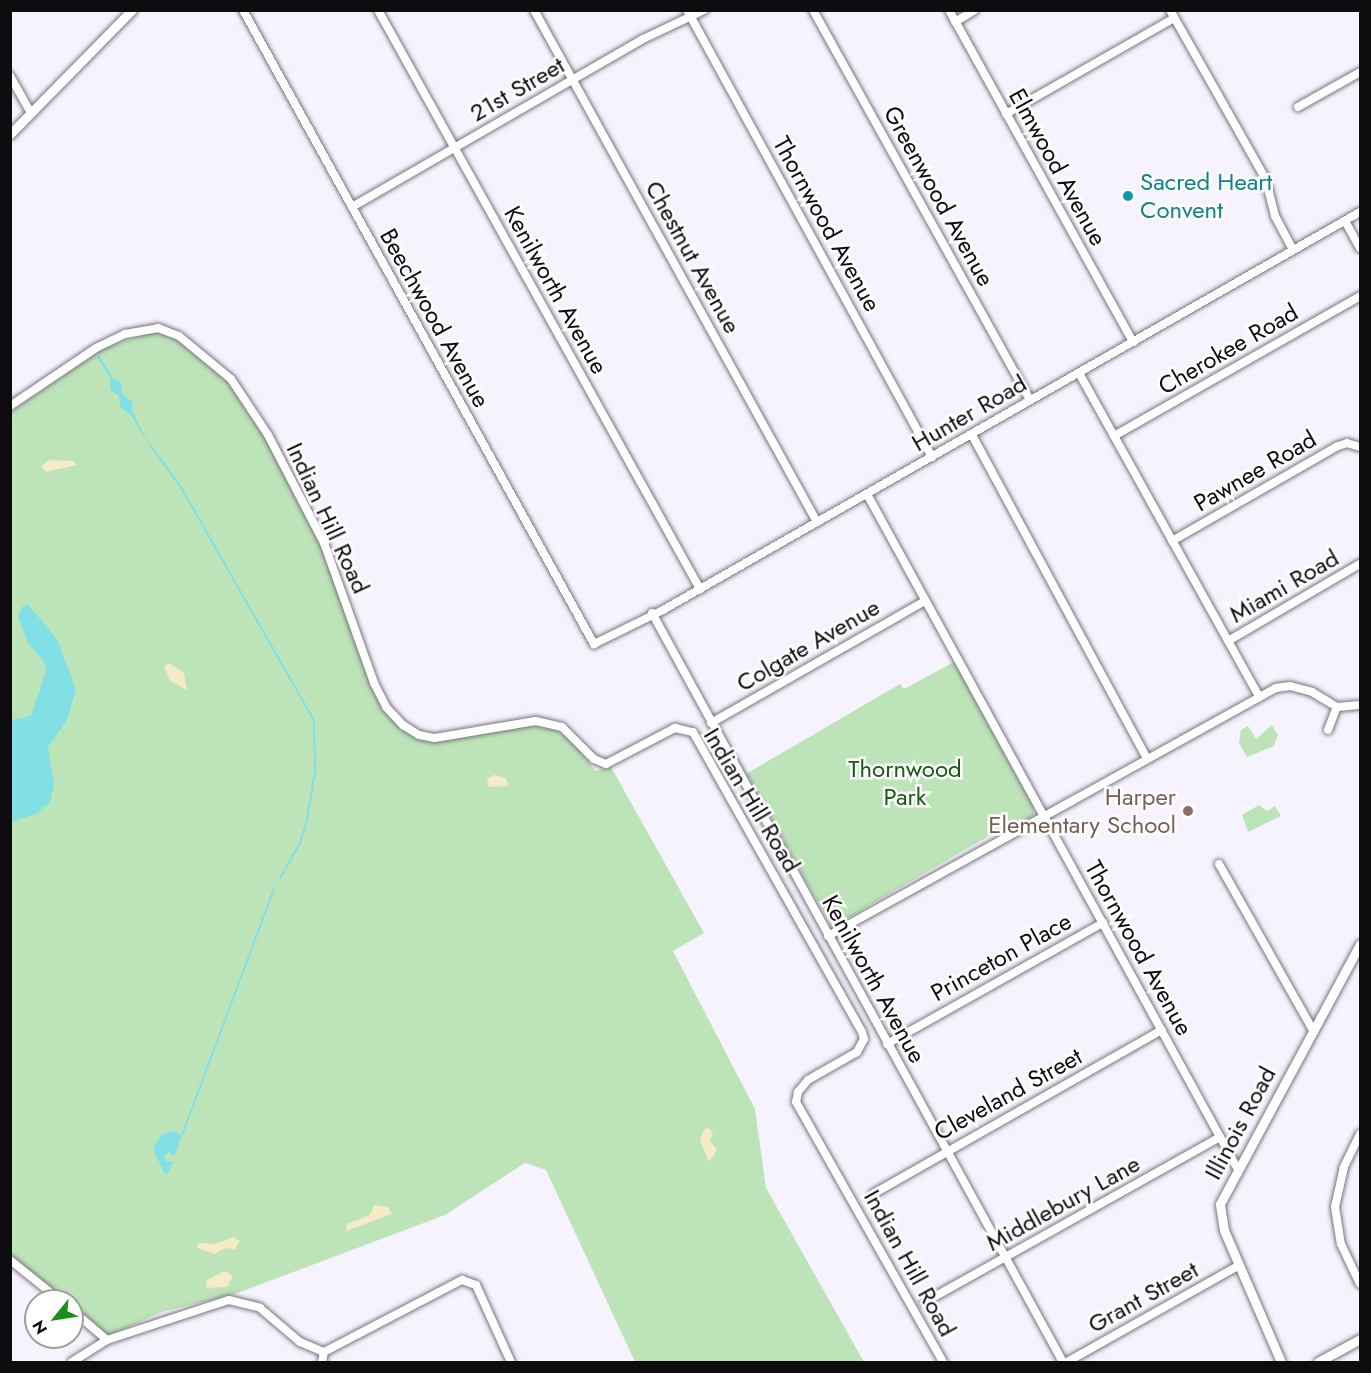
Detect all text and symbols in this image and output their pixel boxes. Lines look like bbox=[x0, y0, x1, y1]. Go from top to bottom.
street label: 21st Street bbox=[465, 50, 569, 128]
street label: Elmwood Avenue bbox=[1003, 83, 1113, 251]
street label: Greenwood Avenue bbox=[878, 101, 1000, 291]
street label: Thornwood Avenue bbox=[767, 132, 887, 316]
place label: Sacred Heart Convent bbox=[1140, 168, 1272, 224]
street label: Chestnut Avenue bbox=[639, 176, 747, 338]
marker: Sacred Heart Convent bbox=[1121, 189, 1135, 203]
street label: Kenilworth Avenue bbox=[498, 201, 614, 379]
street label: Beechwood Avenue bbox=[374, 224, 496, 412]
street label: Cherokee Road bbox=[1153, 297, 1303, 401]
street label: Hunter Road bbox=[907, 369, 1031, 457]
street label: Pawnee Road bbox=[1189, 424, 1321, 518]
street label: Indian Hill Road bbox=[280, 438, 376, 598]
street label: Miami Road bbox=[1224, 543, 1344, 629]
street label: Colgate Avenue bbox=[731, 592, 885, 698]
street label: Indian Hill Road bbox=[698, 723, 806, 877]
park label: Thornwood Park bbox=[848, 755, 962, 811]
place label: Harper Elementary School bbox=[988, 783, 1176, 839]
marker: Harper Elementary School bbox=[1181, 804, 1195, 818]
street label: Thornwood Avenue bbox=[1079, 856, 1199, 1040]
street label: Kenilworth Avenue bbox=[816, 890, 932, 1068]
street label: Princeton Place bbox=[926, 907, 1076, 1007]
street label: Cleveland Street bbox=[929, 1042, 1087, 1146]
street label: Illinois Road bbox=[1198, 1062, 1282, 1184]
street label: Middlebury Lane bbox=[981, 1149, 1145, 1257]
street label: Indian Hill Road bbox=[858, 1185, 962, 1341]
street label: Grant Street bbox=[1083, 1255, 1203, 1339]
north arrow bbox=[24, 1289, 84, 1349]
text: N bbox=[27, 1316, 53, 1339]

